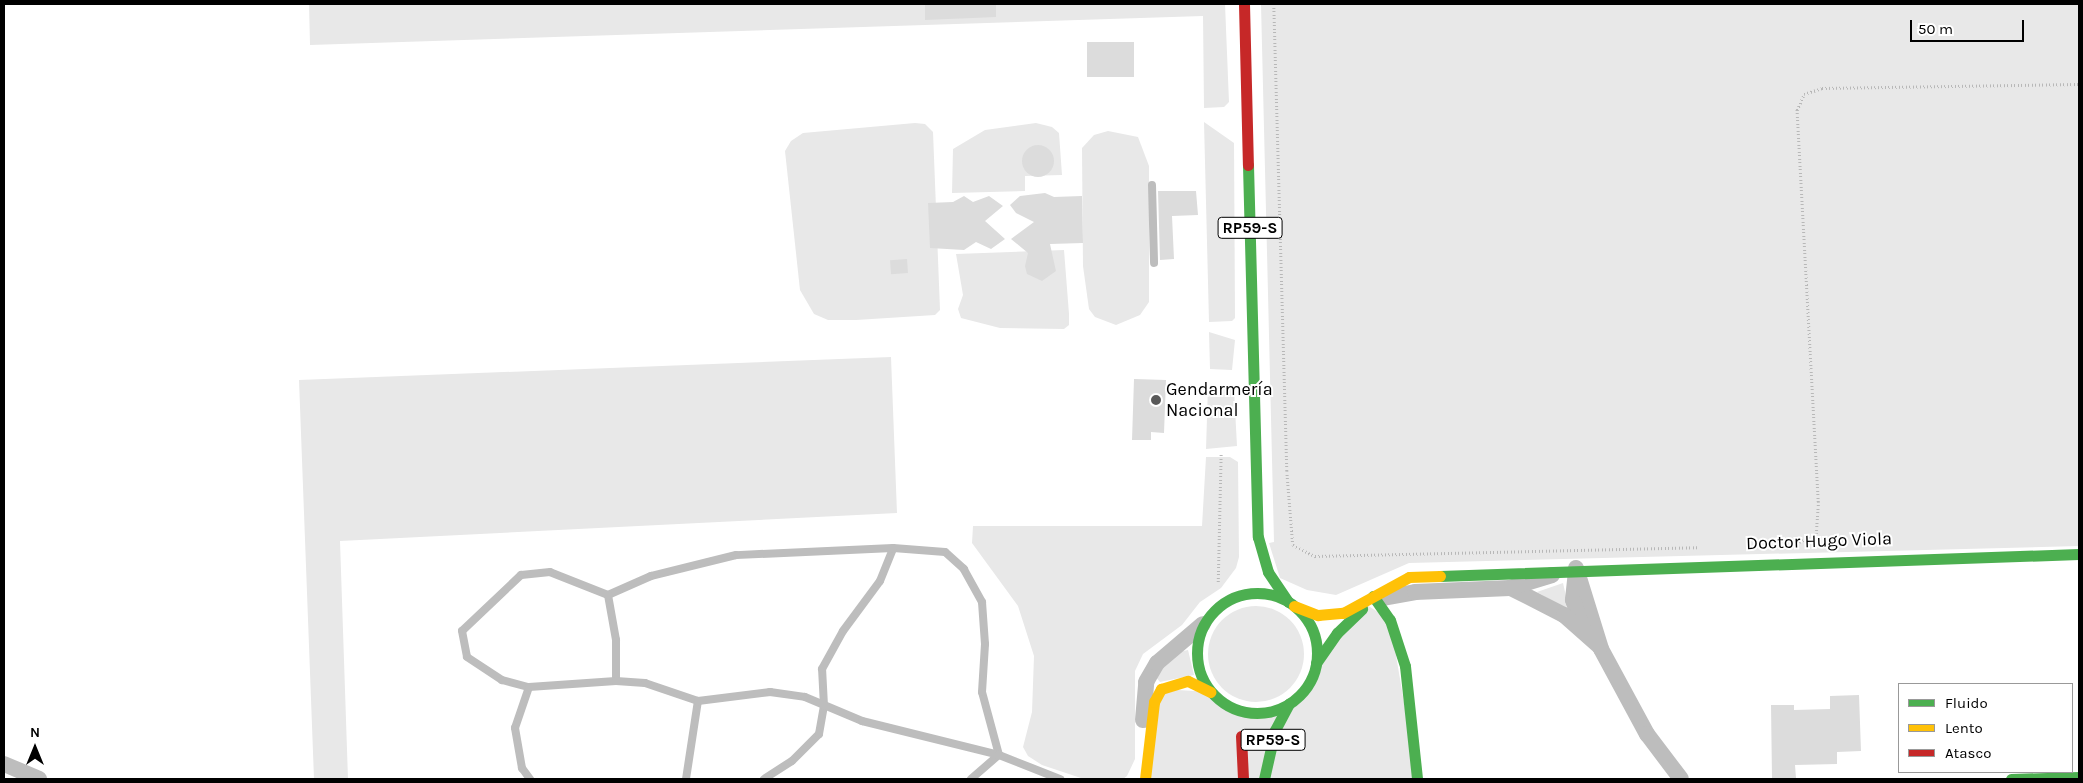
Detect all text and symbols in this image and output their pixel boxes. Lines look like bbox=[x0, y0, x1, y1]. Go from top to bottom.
scale bar bbox=[1913, 10, 2027, 42]
text: 50 m bbox=[1918, 20, 1953, 38]
road number: RP59-S bbox=[1218, 214, 1282, 242]
place label: Gendarmería Nacional bbox=[1166, 379, 1273, 422]
marker: Gendarmería Nacional bbox=[1150, 394, 1162, 406]
street label: Doctor Hugo Viola bbox=[1746, 528, 1892, 554]
legend bbox=[1898, 683, 2073, 773]
text: Fluido bbox=[1945, 694, 1988, 712]
text: Lento bbox=[1945, 719, 1983, 737]
north arrow bbox=[10, 723, 60, 773]
text: N bbox=[30, 724, 40, 741]
road number: RP59-S bbox=[1240, 726, 1306, 754]
text: Atasco bbox=[1945, 744, 1991, 762]

